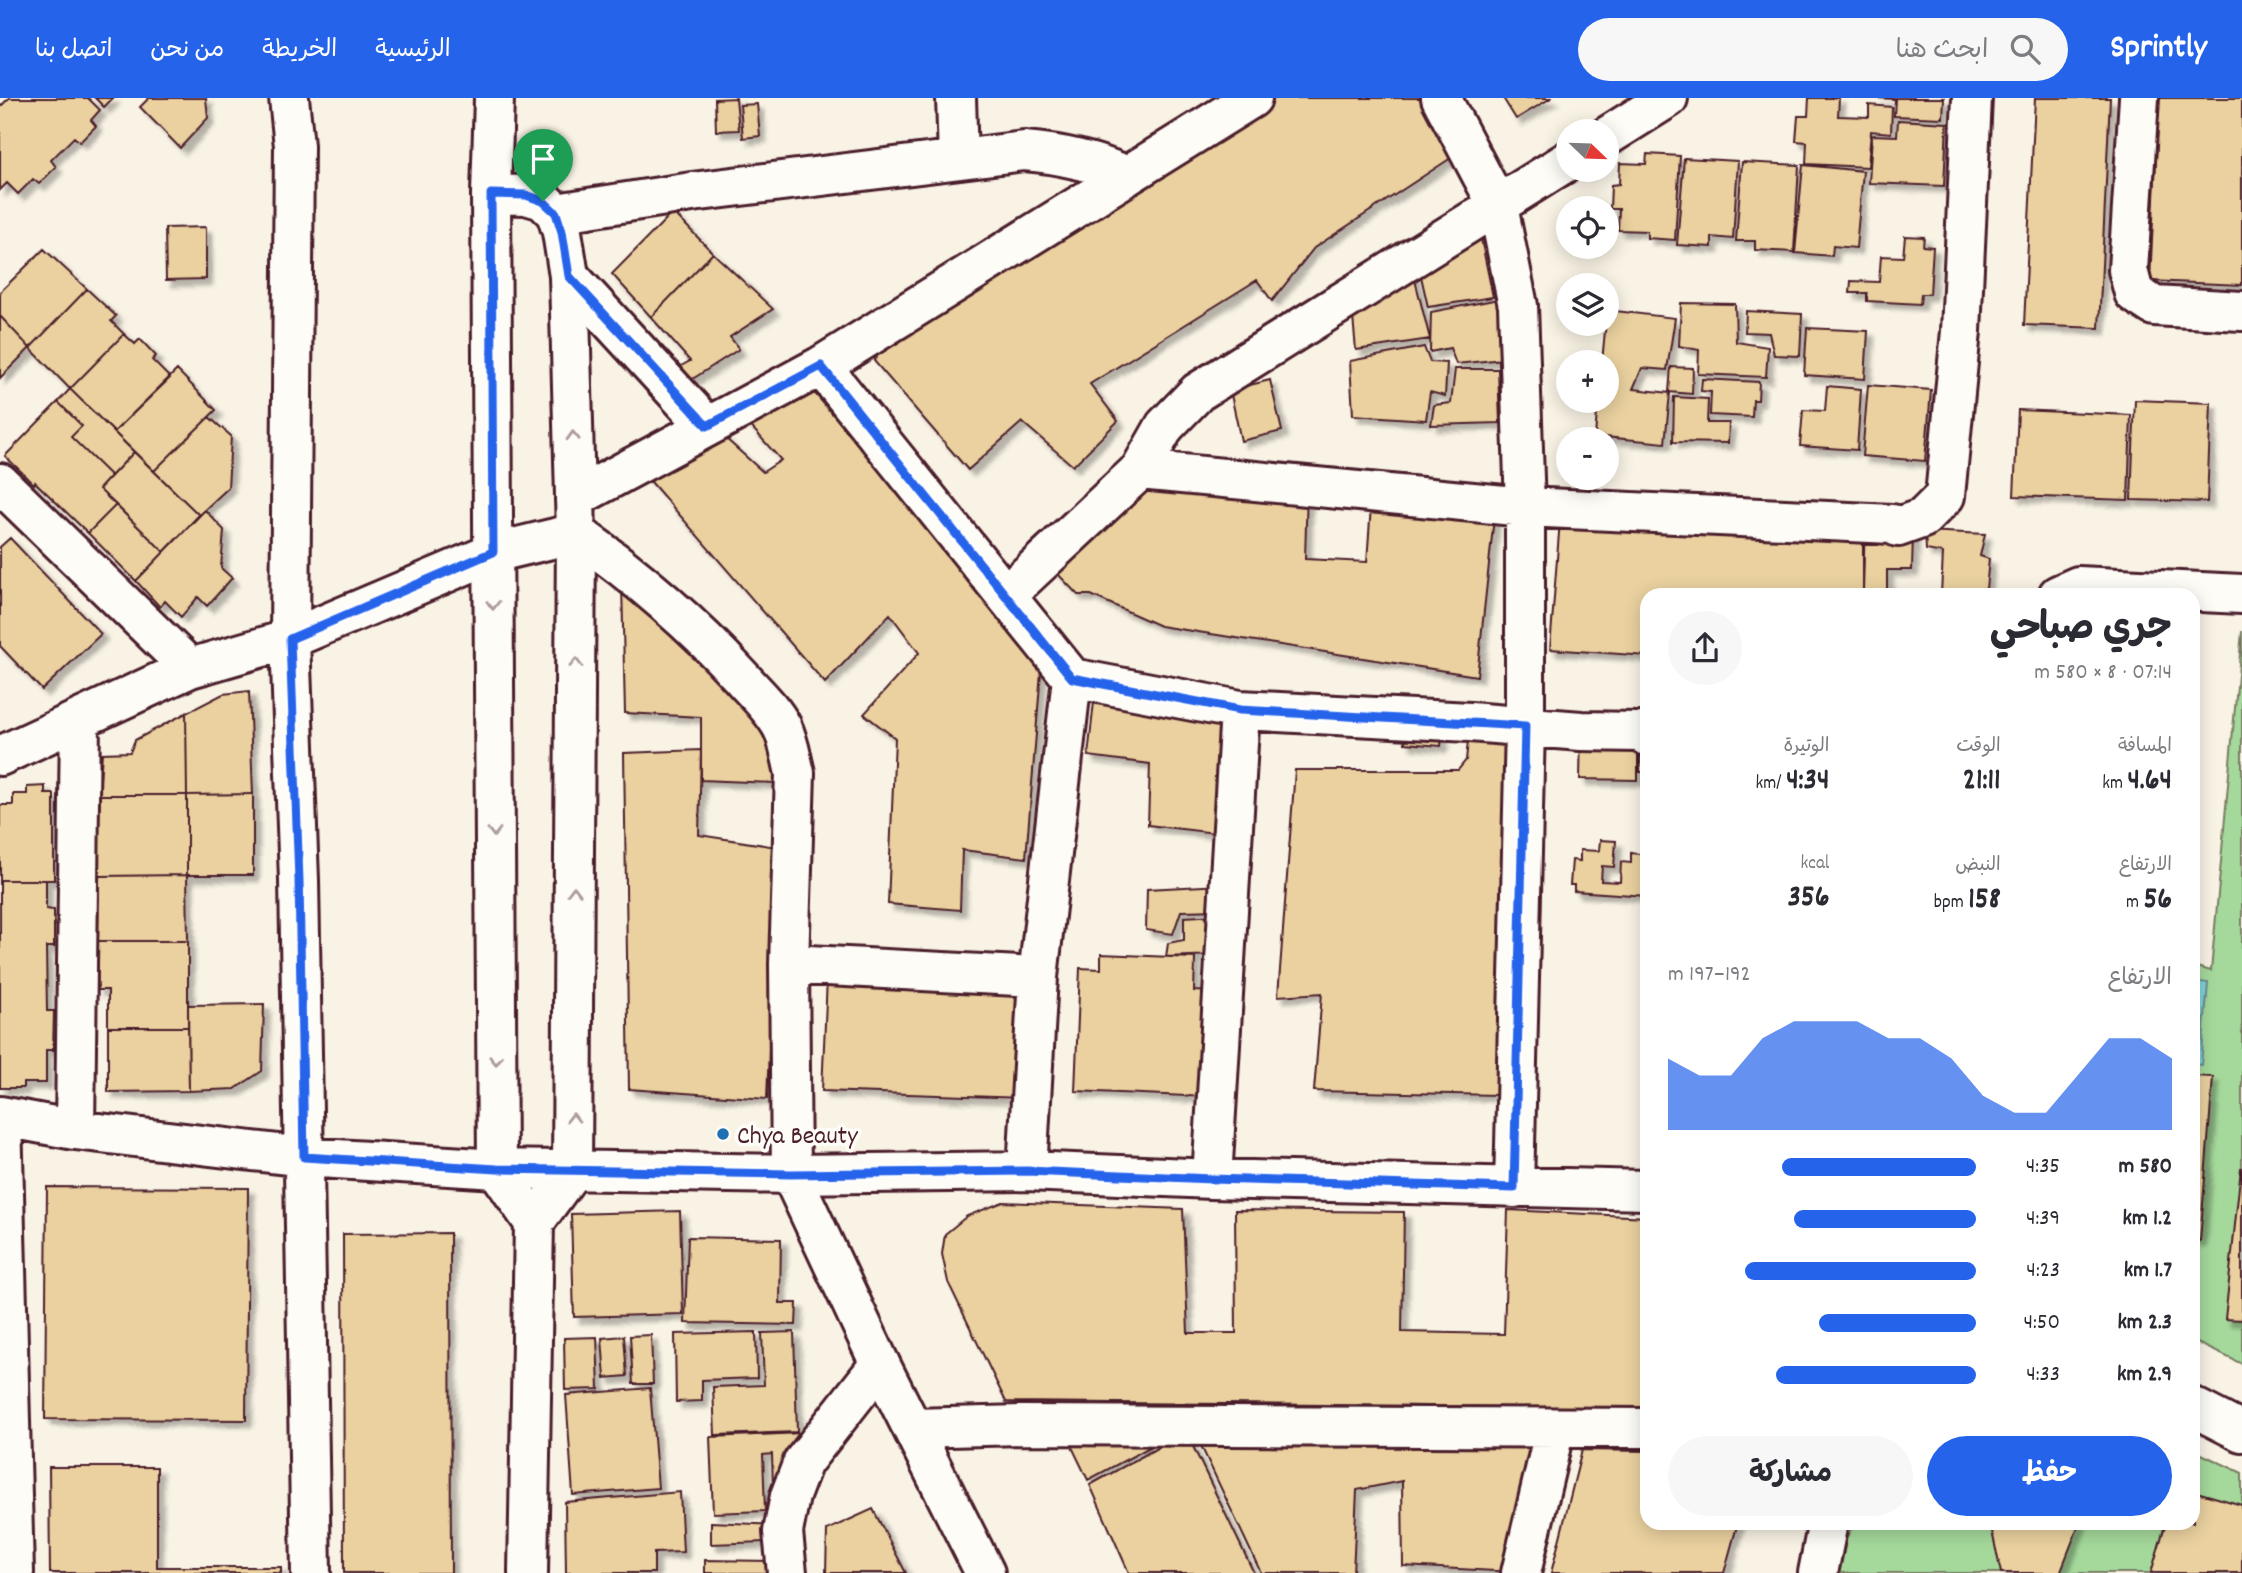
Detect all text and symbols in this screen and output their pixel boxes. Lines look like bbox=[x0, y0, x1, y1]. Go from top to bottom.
search box bbox=[1578, 18, 2068, 81]
text: Sprintly bbox=[2110, 26, 2207, 73]
icon: search bbox=[2006, 30, 2044, 68]
text: ابحث هنا bbox=[1895, 33, 1988, 70]
text: اتصل بنا bbox=[35, 34, 112, 68]
text: من نحن bbox=[150, 34, 224, 68]
text: الخريطة bbox=[262, 34, 337, 68]
text: الرئيسية bbox=[375, 34, 451, 68]
north arrow bbox=[1556, 119, 1619, 182]
map controls bbox=[1556, 119, 1619, 490]
pin bbox=[513, 129, 573, 201]
icon: arrive bbox=[524, 140, 562, 178]
button: locate bbox=[1556, 196, 1619, 259]
button: layers bbox=[1556, 273, 1619, 336]
button: + bbox=[1556, 350, 1619, 413]
button: − bbox=[1556, 427, 1619, 490]
one-way arrow bbox=[566, 430, 581, 441]
one-way arrow bbox=[485, 600, 501, 611]
text: جري صباحي bbox=[1990, 603, 2172, 658]
button: share bbox=[1668, 611, 1742, 685]
one-way arrow bbox=[568, 657, 583, 668]
text: 07:14 · 8 × 580 m bbox=[2034, 657, 2172, 690]
text: الوتيرة bbox=[1783, 734, 1829, 761]
text: الوقت bbox=[1956, 734, 2001, 761]
text: المسافة bbox=[2118, 734, 2172, 761]
text: 4:34 bbox=[1786, 761, 1829, 804]
text: 21:11 bbox=[1963, 761, 2001, 804]
text: 4.64 bbox=[2127, 761, 2172, 804]
text: /km bbox=[1756, 771, 1786, 798]
text: km bbox=[2102, 771, 2127, 798]
one-way arrow bbox=[486, 828, 502, 838]
text: kcal bbox=[1800, 851, 1829, 878]
text: النبض bbox=[1955, 853, 2001, 880]
text: الارتفاع bbox=[2119, 853, 2172, 880]
text: 356 bbox=[1787, 878, 1829, 921]
text: 158 bbox=[1968, 880, 2001, 923]
text: 56 bbox=[2143, 880, 2172, 923]
one-way arrow bbox=[566, 885, 582, 895]
text: bpm bbox=[1934, 890, 1968, 917]
text: m bbox=[2126, 890, 2143, 917]
text: 192–197 m bbox=[1668, 959, 1751, 992]
text: الارتفاع bbox=[2108, 963, 2172, 996]
one-way arrow bbox=[488, 1055, 504, 1065]
one-way arrow bbox=[565, 1112, 581, 1123]
place label: Chya Beauty bbox=[737, 1119, 858, 1156]
marker: Chya Beauty bbox=[715, 1126, 731, 1142]
text: 4:35 bbox=[2026, 1151, 2060, 1184]
text: 580 m bbox=[2118, 1151, 2172, 1184]
text: 4:39 bbox=[2026, 1203, 2060, 1236]
text: 1.2 km bbox=[2123, 1203, 2172, 1236]
text: 4:23 bbox=[2026, 1255, 2060, 1288]
text: 1.7 km bbox=[2124, 1255, 2172, 1288]
text: 4:50 bbox=[2023, 1307, 2060, 1340]
text: 2.3 km bbox=[2117, 1307, 2172, 1340]
text: 4:33 bbox=[2026, 1359, 2060, 1392]
text: 2.9 km bbox=[2117, 1359, 2172, 1392]
button: مشاركة bbox=[1668, 1436, 1913, 1516]
button: حفظ bbox=[1927, 1436, 2172, 1516]

